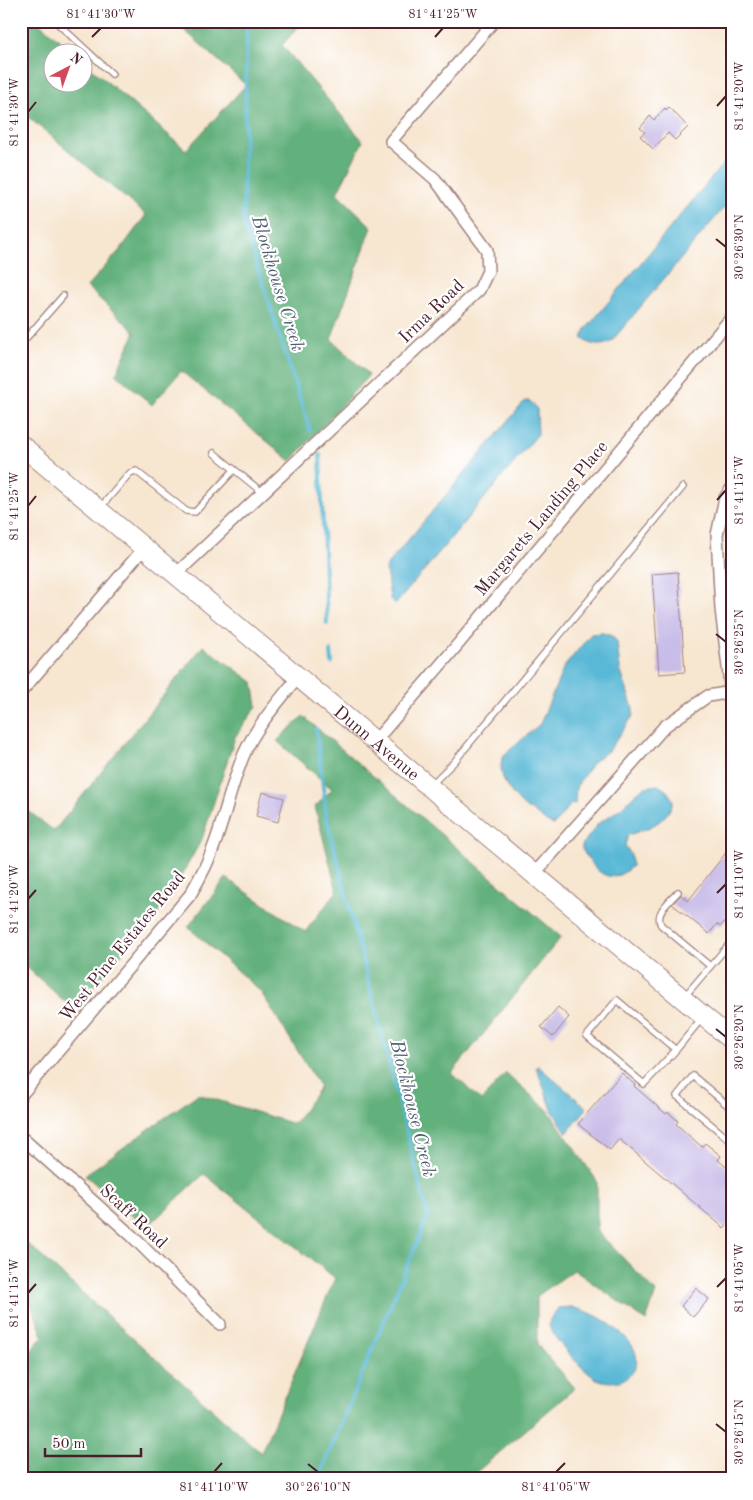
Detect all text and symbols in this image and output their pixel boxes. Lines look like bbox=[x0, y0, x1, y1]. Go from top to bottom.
text: 81°41'25"W bbox=[408, 8, 478, 21]
text: 81°41'30"W bbox=[66, 9, 136, 21]
north arrow bbox=[42, 42, 92, 92]
text: N bbox=[67, 50, 85, 68]
text: 81°41'20"W bbox=[734, 61, 746, 131]
text: 81°41'30"W bbox=[9, 77, 21, 147]
water label: Blockhouse Creek bbox=[247, 213, 306, 354]
text: 30°26'30"N bbox=[734, 214, 746, 280]
street label: Irma Road bbox=[396, 276, 468, 347]
street label: Margarets Landing Place bbox=[472, 438, 612, 600]
text: 81°41'15"W bbox=[733, 455, 746, 525]
text: 81°41'25"W bbox=[8, 471, 21, 541]
text: 30°26'25"N bbox=[733, 609, 746, 675]
street label: Dunn Avenue bbox=[330, 703, 422, 784]
text: 81°41'10"W bbox=[734, 849, 746, 919]
text: 81°41'20"W bbox=[9, 864, 21, 934]
street label: West Pine Estates Road bbox=[57, 868, 189, 1025]
text: 30°26'20"N bbox=[734, 1004, 746, 1070]
water label: Blockhouse Creek bbox=[385, 1037, 438, 1179]
street label: Scaff Road bbox=[96, 1181, 171, 1252]
text: 81°41'05"W bbox=[733, 1243, 746, 1313]
text: 81°41'15"W bbox=[8, 1258, 21, 1328]
text: 30°26'15"N bbox=[733, 1399, 746, 1465]
scale bar bbox=[45, 1425, 141, 1457]
text: 50 m bbox=[52, 1437, 86, 1452]
text: 81°41'05"W bbox=[521, 1481, 591, 1494]
text: 81°41'10"W bbox=[179, 1482, 249, 1494]
text: 30°26'10"N bbox=[285, 1482, 351, 1494]

